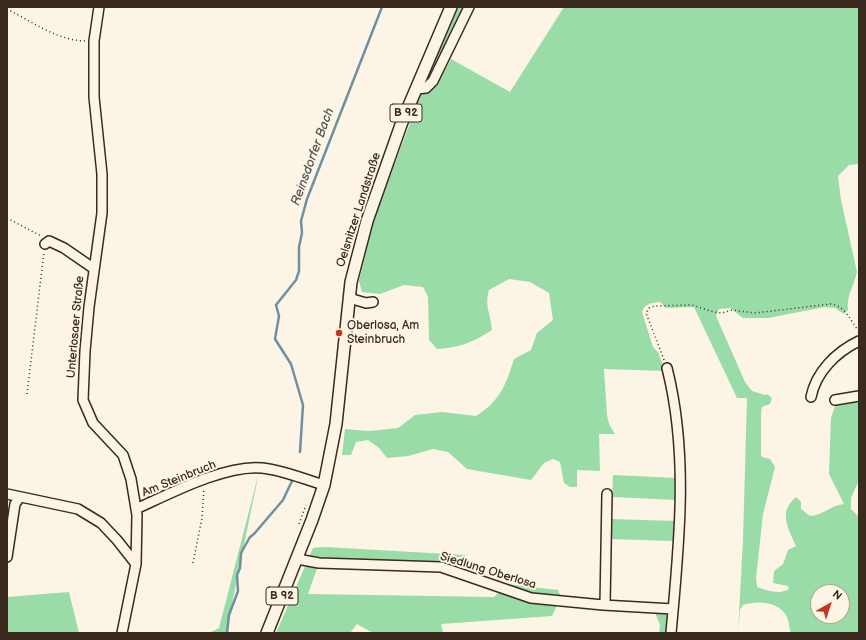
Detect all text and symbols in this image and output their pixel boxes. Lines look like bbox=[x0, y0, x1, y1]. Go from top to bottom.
road number: B 92 bbox=[390, 104, 422, 122]
water label: Reinsdorfer Bach bbox=[288, 106, 338, 208]
street label: Oelsnitzer Landstraße bbox=[334, 151, 384, 269]
street label: Unterlosaer Straße bbox=[64, 275, 88, 379]
place label: Oberlosa, Am Steinbruch bbox=[347, 319, 419, 347]
marker: Oberlosa, Am Steinbruch bbox=[334, 328, 344, 338]
street label: Am Steinbruch bbox=[140, 458, 218, 500]
street label: Siedlung Oberlosa bbox=[438, 550, 538, 592]
north arrow bbox=[810, 584, 850, 624]
road number: B 92 bbox=[266, 587, 298, 605]
text: N bbox=[830, 587, 845, 603]

